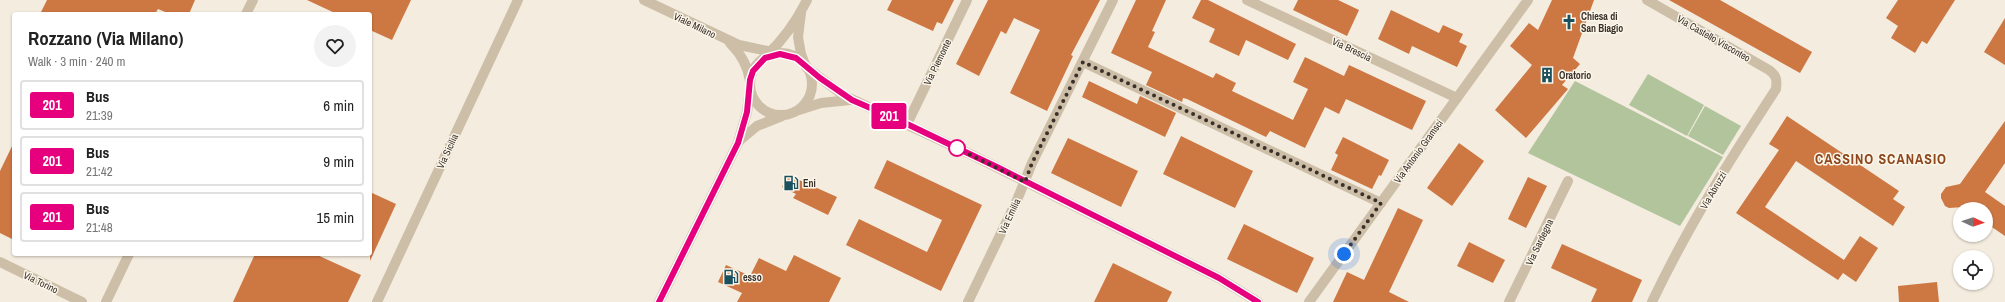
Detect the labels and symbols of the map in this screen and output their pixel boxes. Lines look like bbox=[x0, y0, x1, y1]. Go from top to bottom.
street label: Viale Milano bbox=[672, 10, 718, 41]
place label: Chiesa di San Biagio bbox=[1581, 10, 1623, 35]
street label: Via Castello Visconteo bbox=[1675, 12, 1753, 65]
church icon: Chiesa di San Biagio bbox=[1560, 13, 1578, 31]
street label: Via Brescia bbox=[1330, 35, 1374, 64]
street label: Via Piemonte bbox=[921, 37, 954, 87]
building icon: Oratorio bbox=[1538, 66, 1556, 84]
place label: Oratorio bbox=[1559, 69, 1591, 82]
line badge: 201 bbox=[866, 103, 912, 129]
street label: Via Antonio Gramsci bbox=[1391, 117, 1446, 186]
street label: Via Sicilia bbox=[434, 131, 461, 171]
unlabelled marker bbox=[948, 139, 966, 157]
district label: CASSINO SCANASIO bbox=[1815, 150, 1947, 168]
street label: Via Abruzzi bbox=[1697, 169, 1730, 212]
fuel station icon: Eni bbox=[782, 174, 800, 192]
place label: Eni bbox=[803, 177, 816, 190]
street label: Via Emilia bbox=[996, 196, 1023, 236]
north arrow bbox=[1953, 202, 1993, 242]
street label: Via Sardegna bbox=[1523, 217, 1556, 268]
your location bbox=[1334, 244, 1354, 264]
street label: Via Torino bbox=[21, 268, 61, 297]
fuel station icon: esso bbox=[722, 268, 740, 286]
place label: esso bbox=[743, 271, 762, 284]

